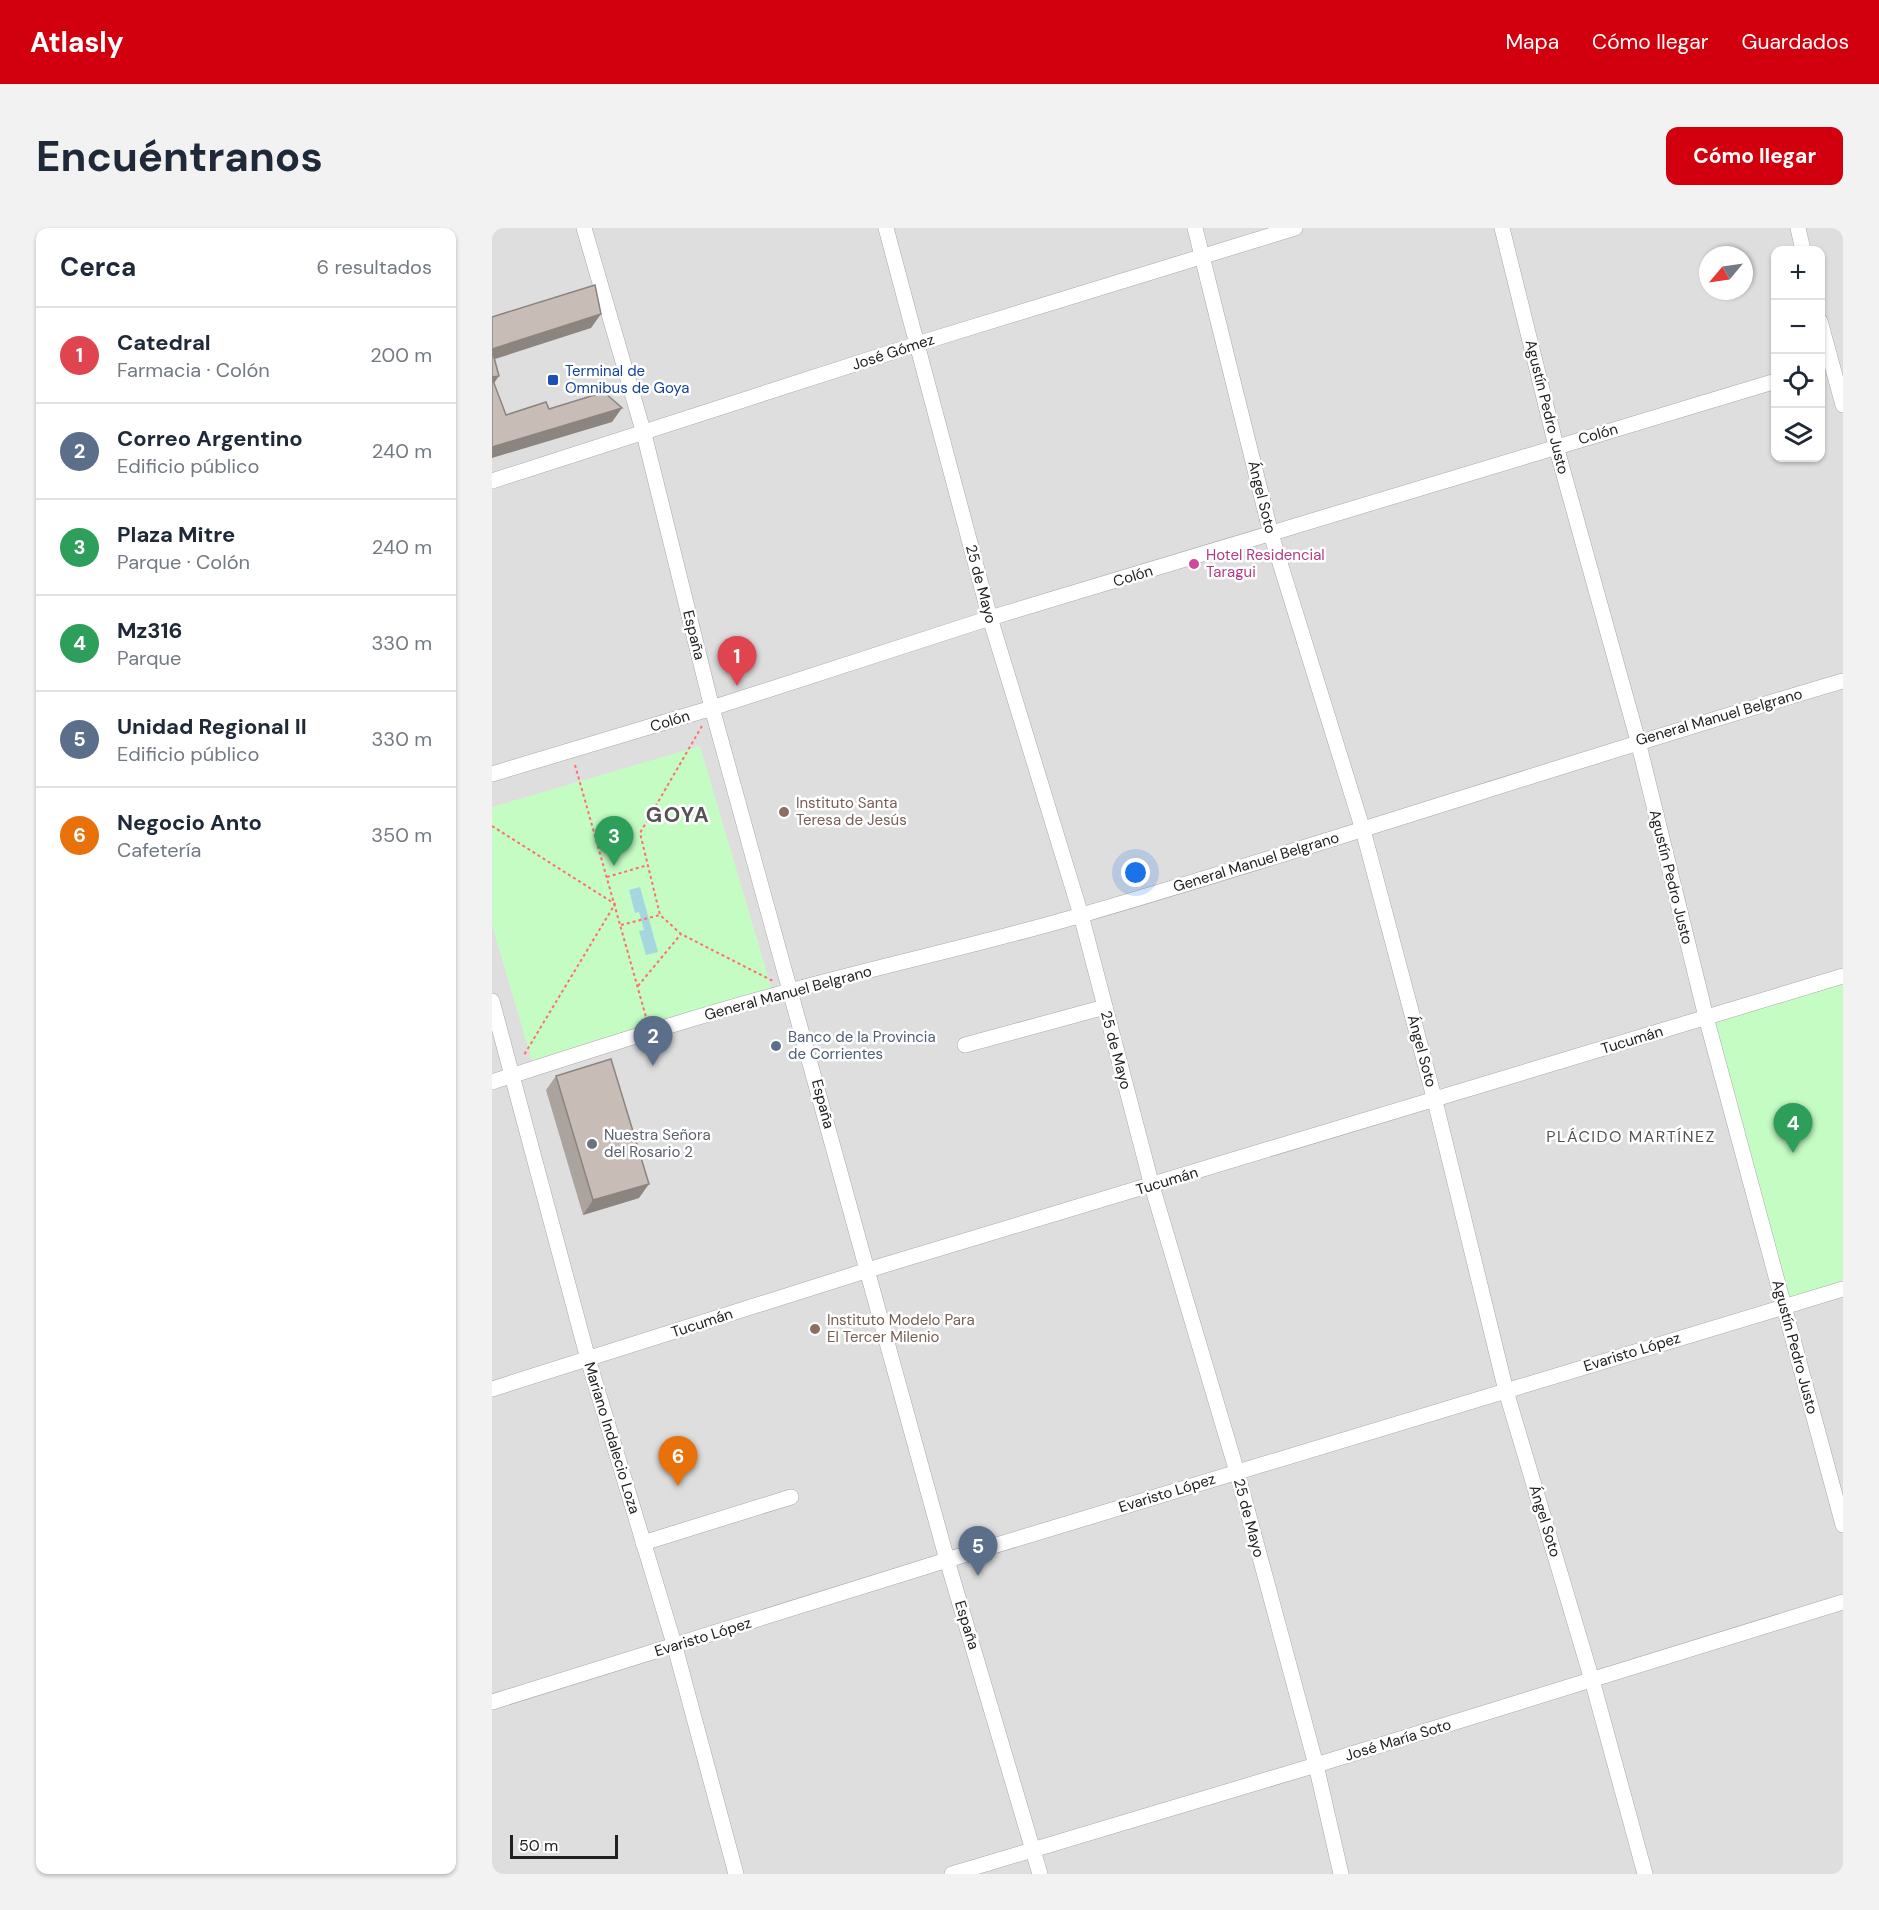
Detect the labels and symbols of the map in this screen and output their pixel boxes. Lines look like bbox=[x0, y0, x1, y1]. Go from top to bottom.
north arrow bbox=[1699, 246, 1753, 300]
street label: José Gómez bbox=[849, 329, 937, 375]
street label: Agustín Pedro Justo bbox=[1521, 338, 1573, 477]
place label: Terminal de Omnibus de Goya bbox=[565, 361, 689, 398]
marker: Terminal de Omnibus de Goya bbox=[546, 373, 560, 387]
street label: Colón bbox=[1576, 419, 1620, 449]
street label: Ángel Soto bbox=[1243, 459, 1281, 536]
street label: 25 de Mayo bbox=[961, 542, 1001, 626]
place label: Hotel Residencial Taragui bbox=[1206, 545, 1325, 582]
marker: Hotel Residencial Taragui bbox=[1187, 557, 1201, 571]
street label: Colón bbox=[1111, 561, 1155, 591]
street label: España bbox=[678, 608, 710, 662]
pin: 1 bbox=[718, 636, 756, 686]
street label: General Manuel Belgrano bbox=[1633, 684, 1805, 750]
street label: Colón bbox=[648, 706, 692, 736]
place label: Instituto Santa Teresa de Jesús bbox=[796, 793, 907, 830]
district label: GOYA bbox=[646, 801, 710, 829]
marker: Instituto Santa Teresa de Jesús bbox=[777, 805, 791, 819]
street label: Agustín Pedro Justo bbox=[1645, 808, 1697, 947]
pin: 3 bbox=[594, 816, 634, 866]
street label: General Manuel Belgrano bbox=[1171, 827, 1341, 897]
your location bbox=[1121, 858, 1150, 887]
street label: General Manuel Belgrano bbox=[702, 961, 874, 1025]
street label: 25 de Mayo bbox=[1096, 1008, 1136, 1092]
street label: Ángel Soto bbox=[1403, 1012, 1441, 1090]
pin: 2 bbox=[634, 1016, 672, 1066]
street label: Tucumán bbox=[1599, 1021, 1665, 1059]
place label: Banco de la Provincia de Corrientes bbox=[788, 1027, 936, 1064]
marker: Banco de la Provincia de Corrientes bbox=[769, 1039, 783, 1053]
street label: España bbox=[807, 1077, 839, 1131]
pin: 4 bbox=[1774, 1104, 1812, 1153]
place label: Nuestra Señora del Rosario 2 bbox=[604, 1125, 711, 1162]
district label: PLÁCIDO MARTÍNEZ bbox=[1546, 1126, 1716, 1147]
marker: Nuestra Señora del Rosario 2 bbox=[585, 1137, 599, 1151]
street label: Tucumán bbox=[1134, 1162, 1200, 1200]
street label: Agustín Pedro Justo bbox=[1767, 1278, 1823, 1416]
street label: Tucumán bbox=[669, 1304, 735, 1342]
place label: Instituto Modelo Para El Tercer Milenio bbox=[827, 1310, 975, 1347]
marker: Instituto Modelo Para El Tercer Milenio bbox=[808, 1322, 822, 1336]
street label: Evaristo López bbox=[1581, 1328, 1683, 1376]
street label: Mariano Indalecio Loza bbox=[579, 1360, 645, 1516]
pin: 6 bbox=[658, 1436, 698, 1486]
street label: Evaristo López bbox=[1116, 1469, 1218, 1517]
street label: 25 de Mayo bbox=[1229, 1476, 1269, 1560]
street label: Ángel Soto bbox=[1525, 1483, 1565, 1560]
pin: 5 bbox=[958, 1526, 998, 1576]
street label: España bbox=[950, 1598, 984, 1652]
street label: Evaristo López bbox=[652, 1613, 754, 1661]
street label: José María Soto bbox=[1342, 1714, 1454, 1766]
scale bar bbox=[510, 1832, 618, 1860]

